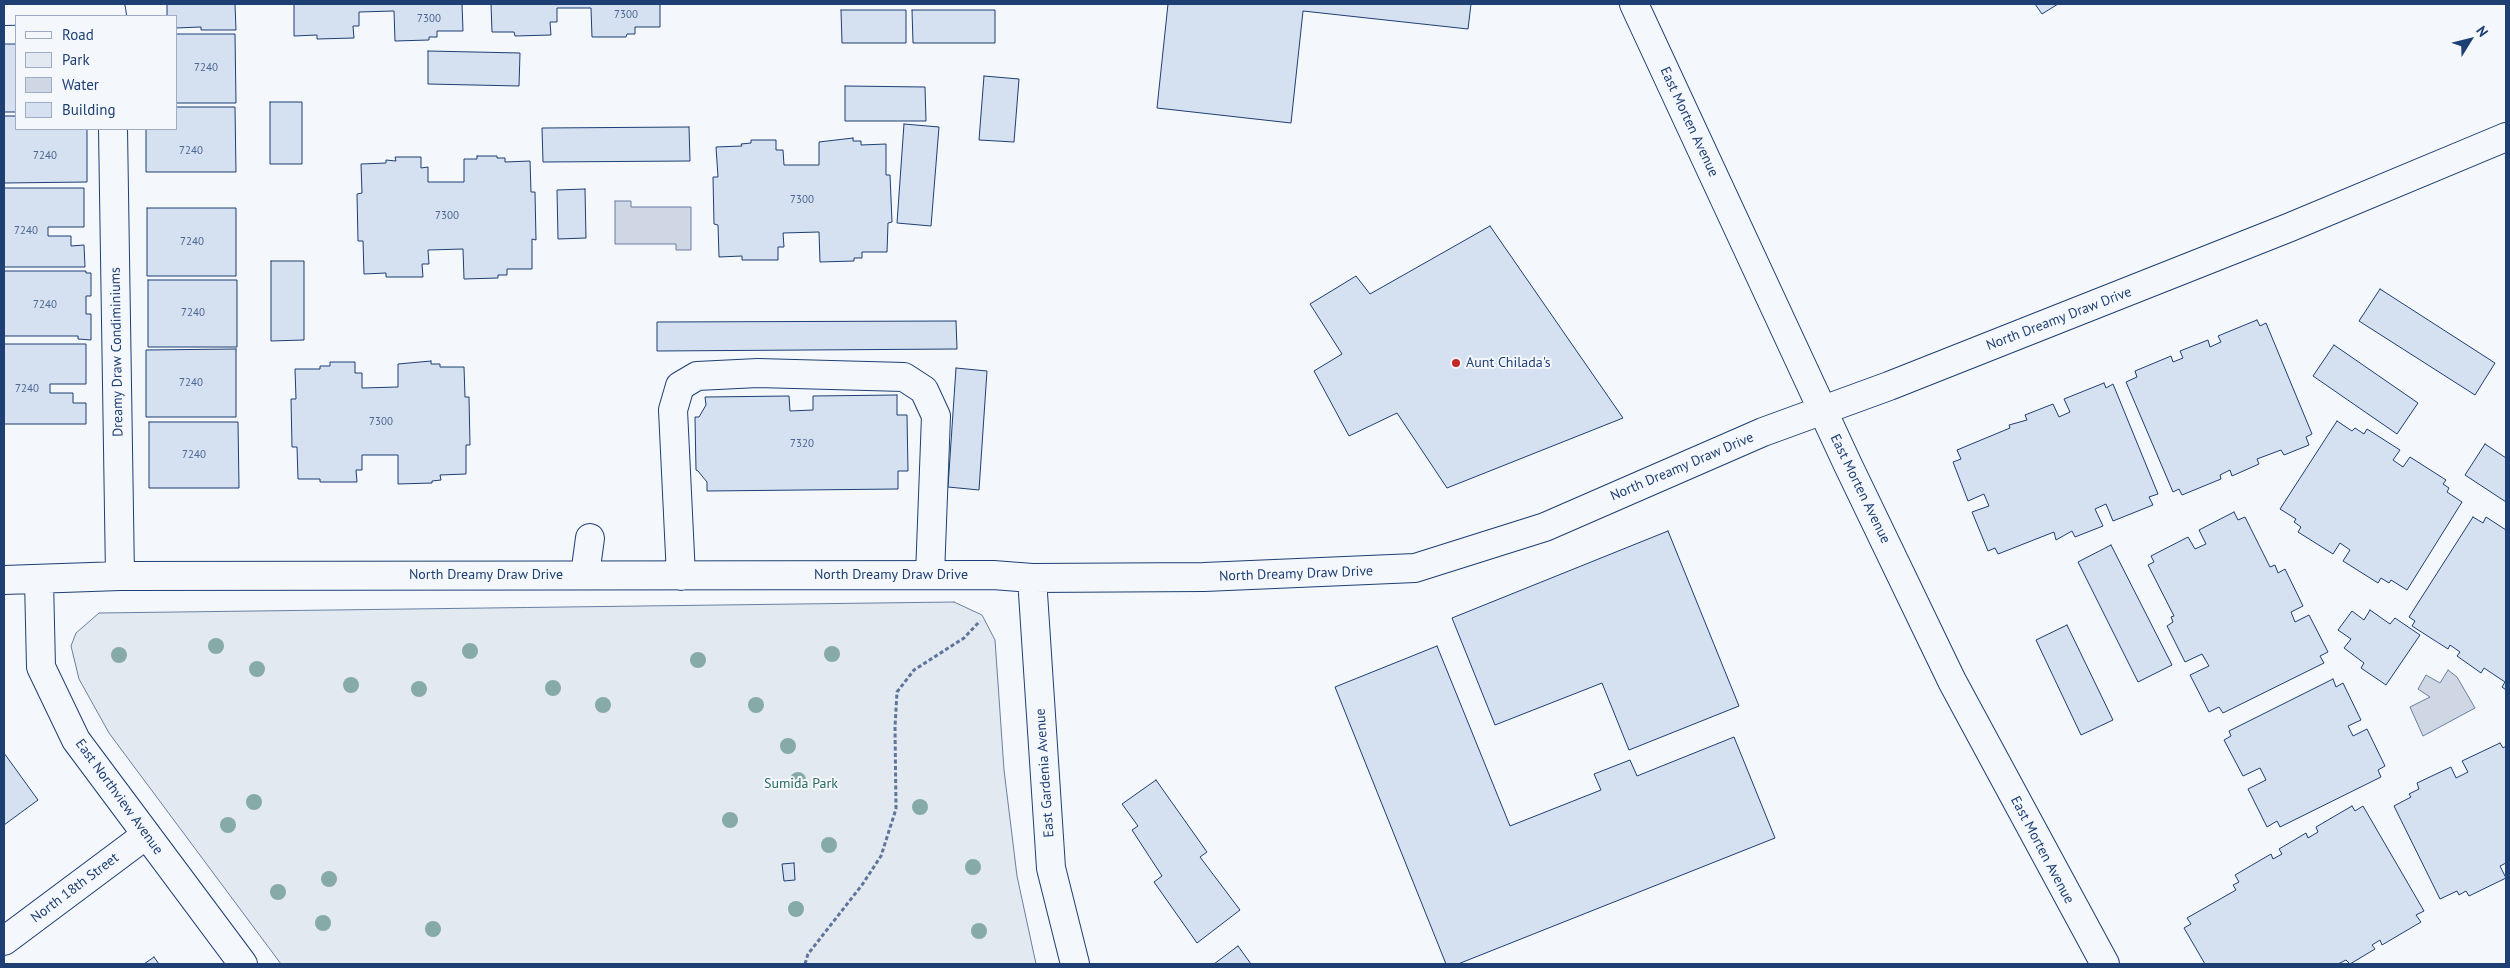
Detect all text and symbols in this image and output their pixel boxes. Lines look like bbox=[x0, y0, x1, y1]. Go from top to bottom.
house number: 7300 bbox=[614, 8, 638, 22]
house number: 7300 bbox=[417, 12, 441, 26]
legend bbox=[15, 15, 178, 130]
north arrow bbox=[2445, 15, 2495, 65]
text: N bbox=[2472, 22, 2492, 40]
text: Road bbox=[62, 25, 94, 44]
text: Park bbox=[62, 50, 90, 69]
house number: 7240 bbox=[194, 61, 218, 75]
street label: East Morten Avenue bbox=[1656, 64, 1722, 180]
text: Water bbox=[62, 75, 99, 94]
text: Building bbox=[62, 100, 116, 119]
house number: 7240 bbox=[179, 144, 203, 158]
house number: 7240 bbox=[33, 149, 57, 163]
house number: 7300 bbox=[790, 193, 814, 207]
house number: 7300 bbox=[435, 209, 459, 223]
house number: 7240 bbox=[14, 224, 38, 238]
house number: 7240 bbox=[180, 235, 204, 249]
street label: Dreamy Draw Condiminiums bbox=[107, 267, 127, 437]
street label: North Dreamy Draw Drive bbox=[1984, 284, 2134, 354]
house number: 7240 bbox=[33, 298, 57, 312]
house number: 7240 bbox=[181, 306, 205, 320]
place label: Aunt Chilada's bbox=[1466, 355, 1551, 371]
marker: Aunt Chilada's bbox=[1450, 357, 1462, 369]
house number: 7240 bbox=[179, 376, 203, 390]
house number: 7240 bbox=[15, 382, 39, 396]
house number: 7300 bbox=[369, 415, 393, 429]
street label: North Dreamy Draw Drive bbox=[1608, 429, 1756, 505]
street label: East Morten Avenue bbox=[1826, 432, 1894, 546]
house number: 7320 bbox=[790, 437, 814, 451]
house number: 7240 bbox=[182, 448, 206, 462]
street label: North Dreamy Draw Drive bbox=[1219, 563, 1373, 585]
street label: North Dreamy Draw Drive bbox=[409, 567, 563, 583]
street label: North Dreamy Draw Drive bbox=[814, 567, 968, 583]
street label: East Gardenia Avenue bbox=[1032, 708, 1058, 838]
street label: East Northview Avenue bbox=[71, 736, 167, 858]
park label: Sumida Park bbox=[764, 776, 838, 792]
street label: East Morten Avenue bbox=[2007, 793, 2077, 907]
street label: North 18th Street bbox=[28, 850, 122, 926]

